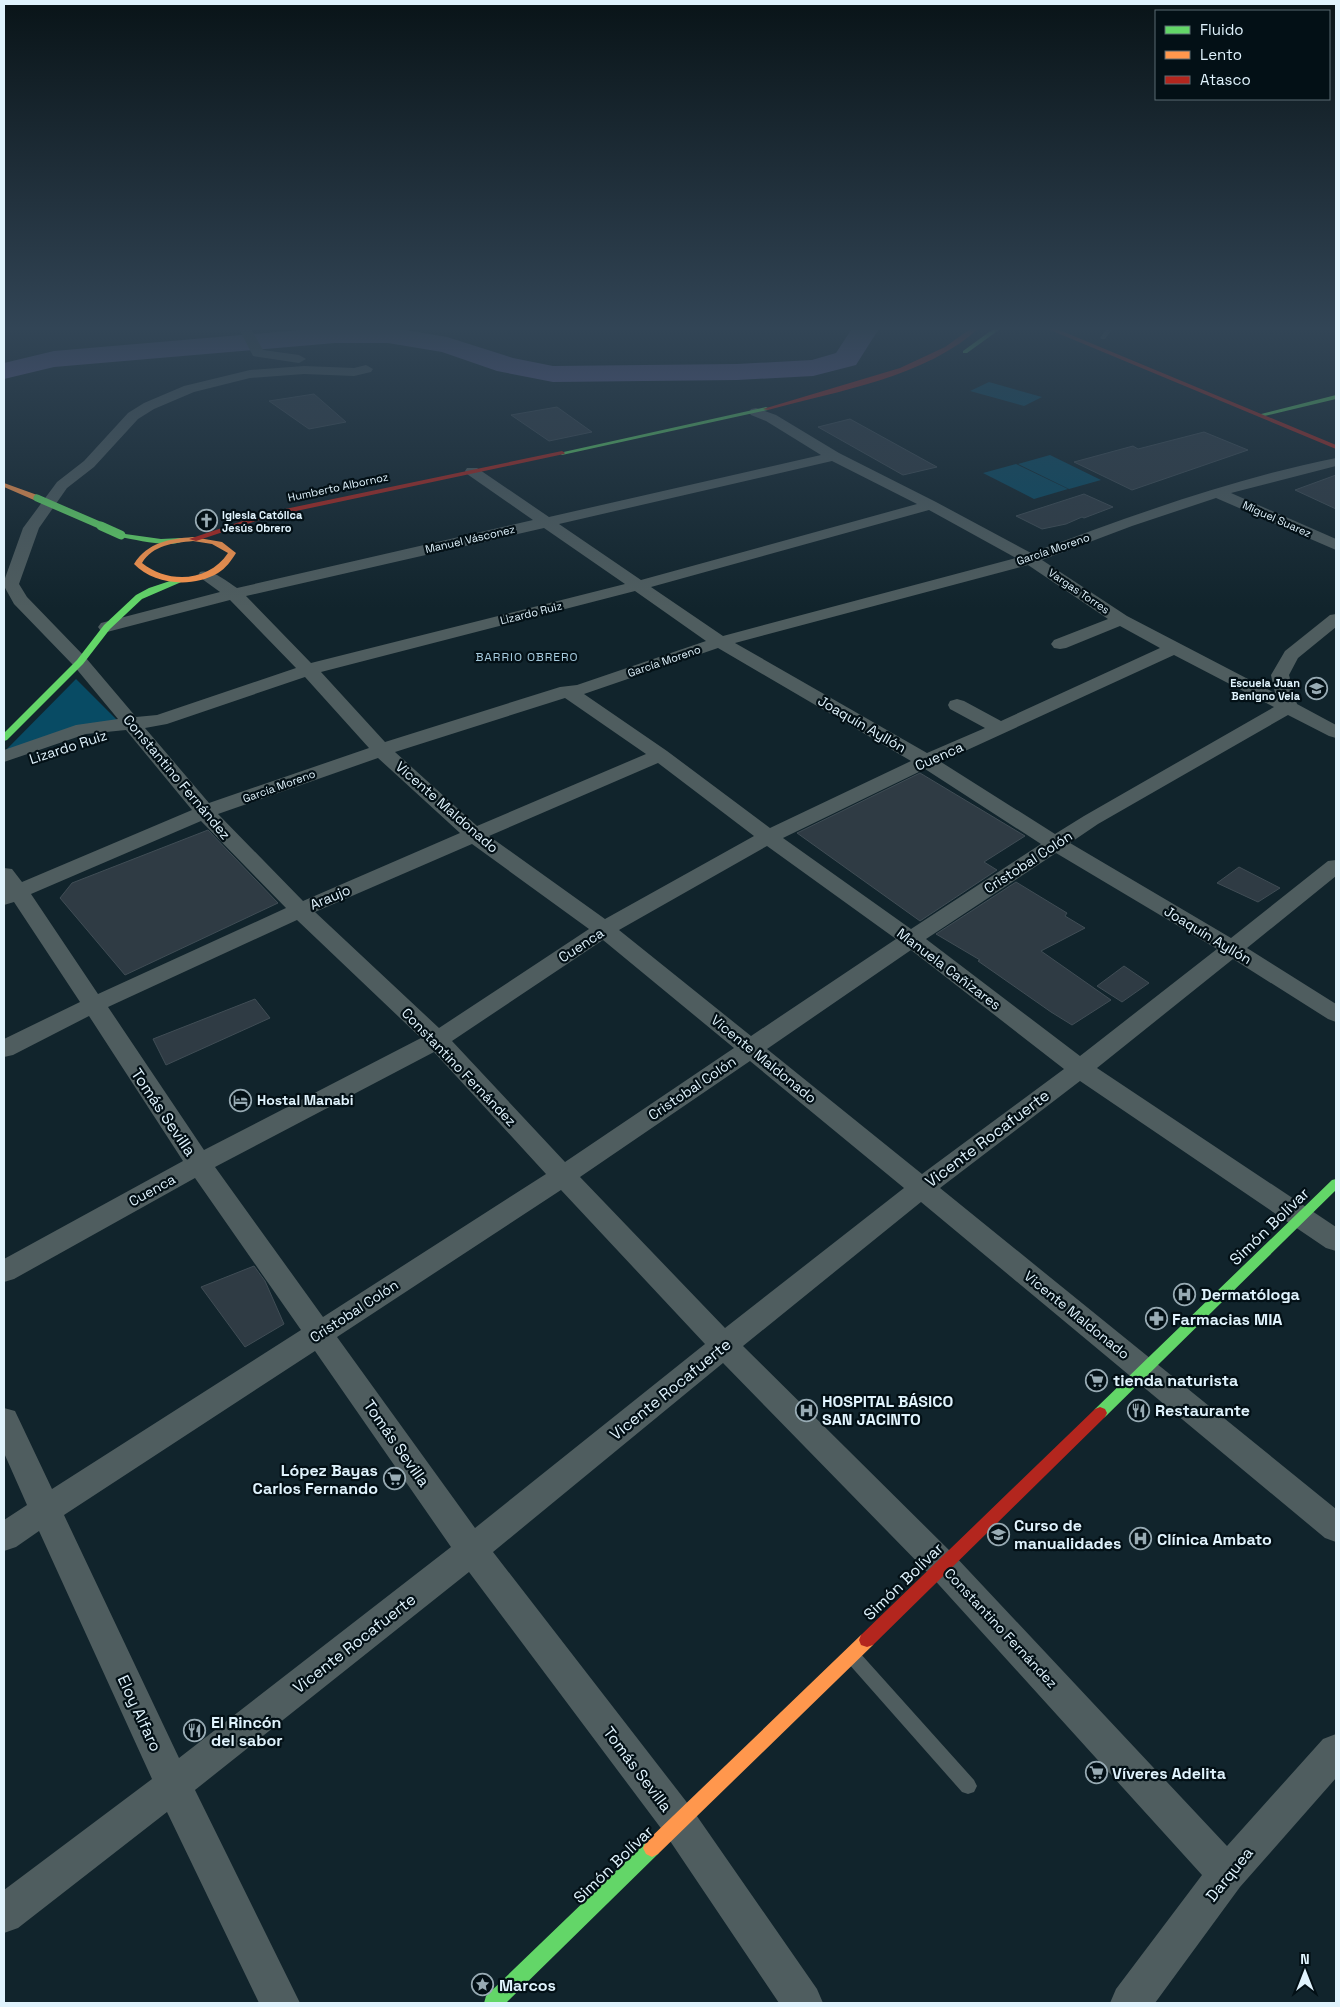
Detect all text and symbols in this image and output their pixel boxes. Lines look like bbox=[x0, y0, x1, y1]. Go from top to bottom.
legend bbox=[1155, 10, 1330, 100]
text: Fluido bbox=[1200, 20, 1244, 39]
text: Lento bbox=[1200, 45, 1242, 64]
text: Atasco bbox=[1200, 70, 1251, 89]
street label: Humberto Albornoz bbox=[287, 469, 390, 504]
street label: Miguel Suarez bbox=[1240, 498, 1314, 541]
place label: Iglesia Católica Jesús Obrero bbox=[222, 508, 303, 535]
church icon: Iglesia Católica Jesús Obrero bbox=[194, 509, 218, 533]
street label: Manuel Vásconez bbox=[424, 522, 517, 556]
street label: García Moreno bbox=[1015, 530, 1092, 568]
street label: Vargas Torres bbox=[1046, 565, 1112, 617]
street label: Lizardo Ruiz bbox=[499, 598, 564, 627]
street label: García Moreno bbox=[626, 642, 703, 680]
district label: BARRIO OBRERO bbox=[475, 649, 579, 665]
place label: Escuela Juan Benigno Vela bbox=[1230, 676, 1301, 703]
school or university icon: Escuela Juan Benigno Vela bbox=[1304, 677, 1328, 701]
street label: Joaquín Ayllón bbox=[815, 691, 909, 757]
street label: Constantino Fernández bbox=[119, 711, 235, 843]
street label: Lizardo Ruiz bbox=[27, 726, 109, 768]
street label: Cuenca bbox=[912, 737, 966, 775]
street label: Vicente Maldonado bbox=[392, 757, 502, 857]
street label: García Moreno bbox=[241, 766, 317, 806]
street label: Cristobal Colón bbox=[980, 827, 1076, 897]
street label: Araujo bbox=[307, 880, 353, 914]
street label: Joaquín Ayllón bbox=[1161, 902, 1255, 968]
street label: Cuenca bbox=[555, 924, 607, 966]
street label: Manuela Cañizares bbox=[893, 924, 1005, 1014]
street label: Constantino Fernández bbox=[398, 1004, 520, 1130]
street label: Vicente Maldonado bbox=[708, 1011, 820, 1107]
street label: Cristobal Colón bbox=[645, 1052, 739, 1124]
street label: Tomás Sevilla bbox=[126, 1064, 201, 1160]
street label: Vicente Rocafuerte bbox=[921, 1085, 1054, 1192]
hotel icon: Hostal Manabi bbox=[229, 1088, 253, 1112]
place label: Hostal Manabi bbox=[257, 1091, 354, 1109]
street label: Cuenca bbox=[125, 1170, 179, 1210]
street label: Simón Bolívar bbox=[1225, 1183, 1314, 1270]
street label: Vicente Maldonado bbox=[1021, 1267, 1133, 1363]
street label: Cristobal Colón bbox=[306, 1276, 402, 1346]
hospital icon: Dermatóloga bbox=[1173, 1282, 1197, 1306]
place label: Dermatóloga bbox=[1201, 1284, 1300, 1305]
pharmacy icon: Farmacias MIA bbox=[1144, 1307, 1168, 1331]
place label: Farmacias MIA bbox=[1172, 1309, 1283, 1330]
street label: Vicente Rocafuerte bbox=[605, 1334, 735, 1445]
supermarket icon: tienda naturista bbox=[1085, 1368, 1109, 1392]
place label: tienda naturista bbox=[1113, 1370, 1238, 1391]
place label: HOSPITAL BÁSICO SAN JACINTO bbox=[822, 1391, 954, 1430]
street label: Tomás Sevilla bbox=[359, 1396, 434, 1491]
hospital icon: HOSPITAL BÁSICO SAN JACINTO bbox=[794, 1398, 818, 1422]
restaurant icon: Restaurante bbox=[1127, 1398, 1151, 1422]
place label: Restaurante bbox=[1155, 1400, 1250, 1421]
place label: López Bayas Carlos Fernando bbox=[253, 1460, 378, 1499]
supermarket icon: López Bayas Carlos Fernando bbox=[382, 1467, 406, 1491]
place label: Curso de manualidades bbox=[1014, 1515, 1121, 1554]
school or university icon: Curso de manualidades bbox=[986, 1522, 1010, 1546]
hospital icon: Clínica Ambato bbox=[1129, 1527, 1153, 1551]
place label: Clínica Ambato bbox=[1157, 1529, 1272, 1550]
street label: Simón Bolívar bbox=[859, 1538, 948, 1625]
street label: Constantino Fernández bbox=[941, 1564, 1061, 1692]
street label: Vicente Rocafuerte bbox=[289, 1589, 420, 1698]
street label: Eloy Alfaro bbox=[113, 1671, 166, 1755]
place label: El Rincón del sabor bbox=[211, 1712, 283, 1751]
restaurant icon: El Rincón del sabor bbox=[183, 1719, 207, 1743]
street label: Tomás Sevilla bbox=[599, 1722, 677, 1816]
supermarket icon: Víveres Adelita bbox=[1084, 1761, 1108, 1785]
place label: Víveres Adelita bbox=[1112, 1763, 1226, 1784]
street label: Simón Bolívar bbox=[569, 1821, 658, 1908]
street label: Darquea bbox=[1201, 1843, 1258, 1906]
north arrow bbox=[1280, 1947, 1330, 1997]
text: N bbox=[1300, 1950, 1310, 1968]
place icon: Marcos bbox=[471, 1973, 495, 1997]
place label: Marcos bbox=[499, 1975, 556, 1996]

